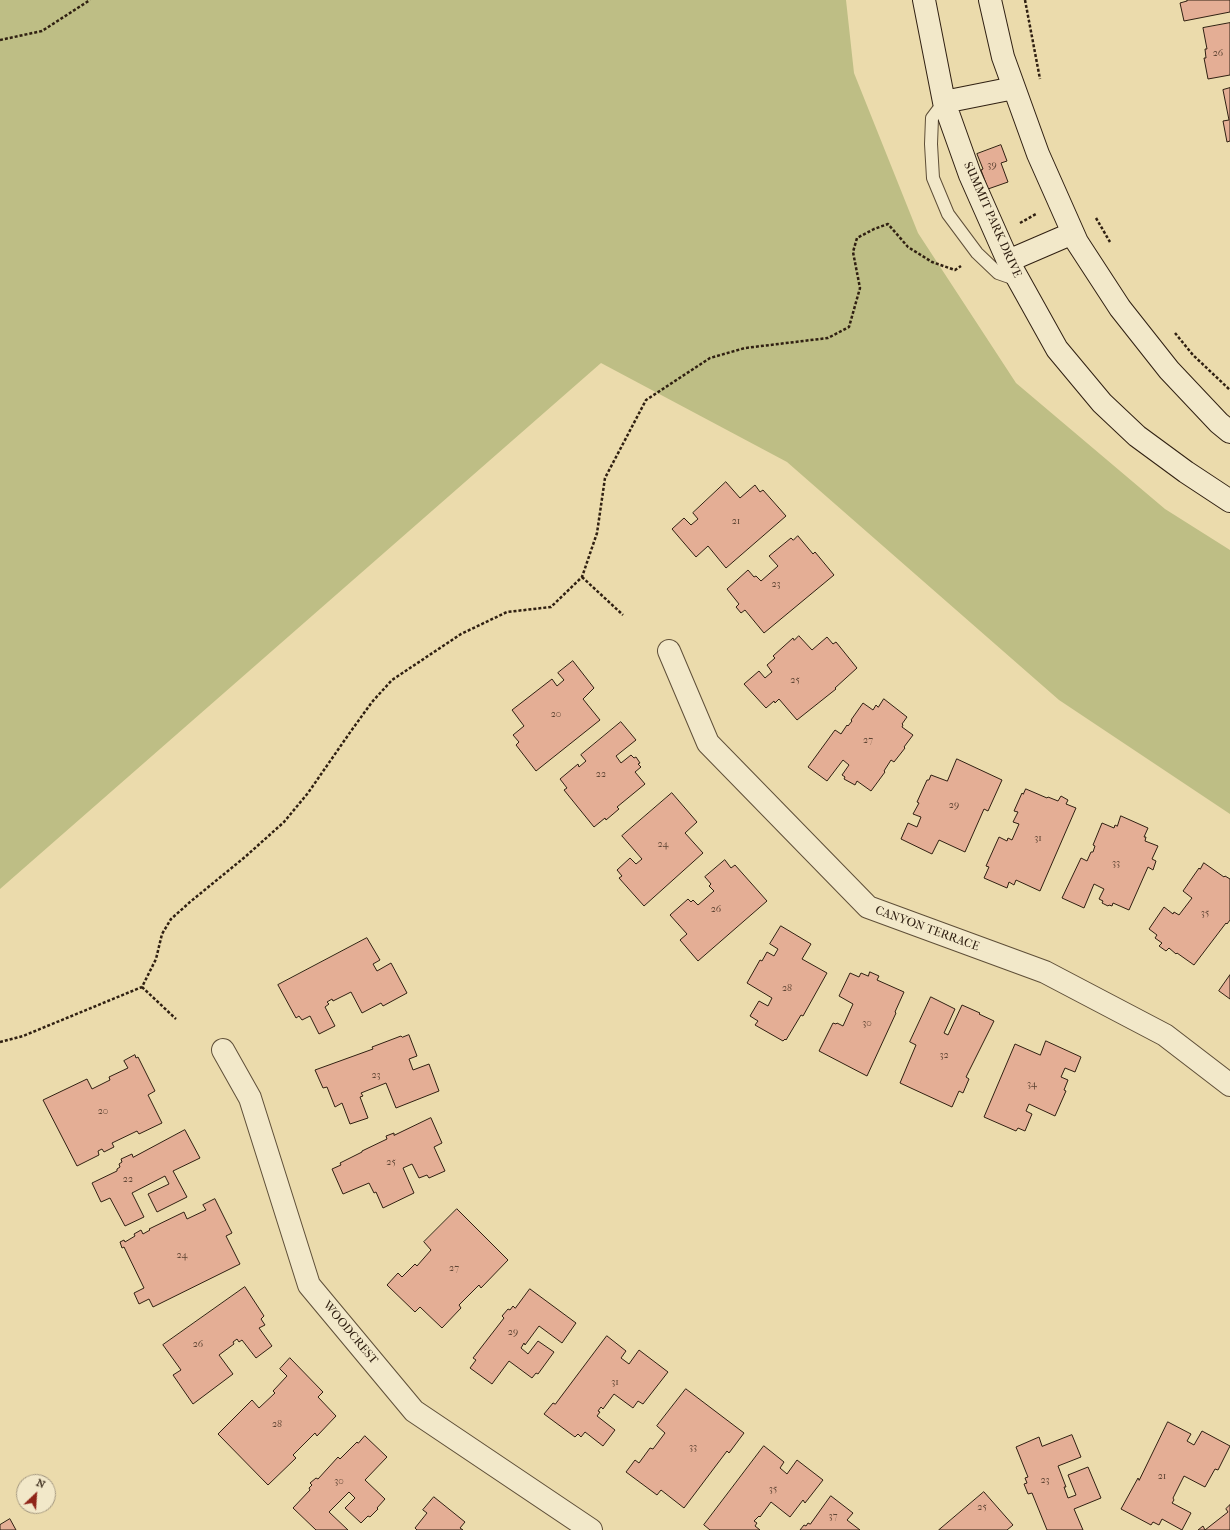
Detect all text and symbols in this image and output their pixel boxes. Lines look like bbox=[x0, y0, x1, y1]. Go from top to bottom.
house number: 26 bbox=[1213, 48, 1223, 60]
street label: SUMMIT PARK DRIVE bbox=[960, 160, 1024, 280]
house number: 39 bbox=[987, 160, 997, 172]
house number: 21 bbox=[732, 516, 740, 528]
house number: 23 bbox=[771, 579, 781, 591]
house number: 25 bbox=[790, 675, 800, 687]
house number: 20 bbox=[551, 709, 561, 721]
house number: 27 bbox=[863, 735, 873, 747]
house number: 22 bbox=[596, 769, 606, 781]
house number: 29 bbox=[949, 800, 959, 812]
house number: 31 bbox=[1034, 833, 1042, 845]
house number: 24 bbox=[657, 839, 669, 851]
house number: 33 bbox=[1112, 858, 1120, 870]
street label: CANYON TERRACE bbox=[873, 903, 981, 955]
house number: 26 bbox=[711, 904, 721, 916]
house number: 35 bbox=[1201, 908, 1209, 920]
house number: 28 bbox=[782, 983, 792, 995]
house number: 30 bbox=[862, 1018, 872, 1030]
house number: 32 bbox=[939, 1050, 949, 1062]
house number: 23 bbox=[371, 1070, 381, 1082]
house number: 34 bbox=[1027, 1079, 1037, 1091]
house number: 20 bbox=[98, 1106, 108, 1118]
house number: 25 bbox=[386, 1157, 396, 1169]
house number: 22 bbox=[123, 1174, 133, 1186]
house number: 24 bbox=[176, 1250, 188, 1262]
house number: 27 bbox=[449, 1263, 459, 1275]
street label: WOODCREST bbox=[319, 1299, 381, 1367]
house number: 29 bbox=[508, 1327, 518, 1339]
house number: 26 bbox=[193, 1339, 203, 1351]
house number: 31 bbox=[611, 1377, 619, 1389]
house number: 28 bbox=[272, 1419, 282, 1431]
house number: 33 bbox=[689, 1442, 697, 1454]
house number: 21 bbox=[1158, 1471, 1166, 1483]
north arrow bbox=[16, 1474, 56, 1514]
house number: 23 bbox=[1040, 1475, 1050, 1487]
text: N bbox=[34, 1476, 47, 1491]
house number: 30 bbox=[334, 1476, 344, 1488]
house number: 35 bbox=[769, 1484, 777, 1496]
house number: 25 bbox=[977, 1502, 987, 1514]
house number: 37 bbox=[829, 1511, 837, 1523]

